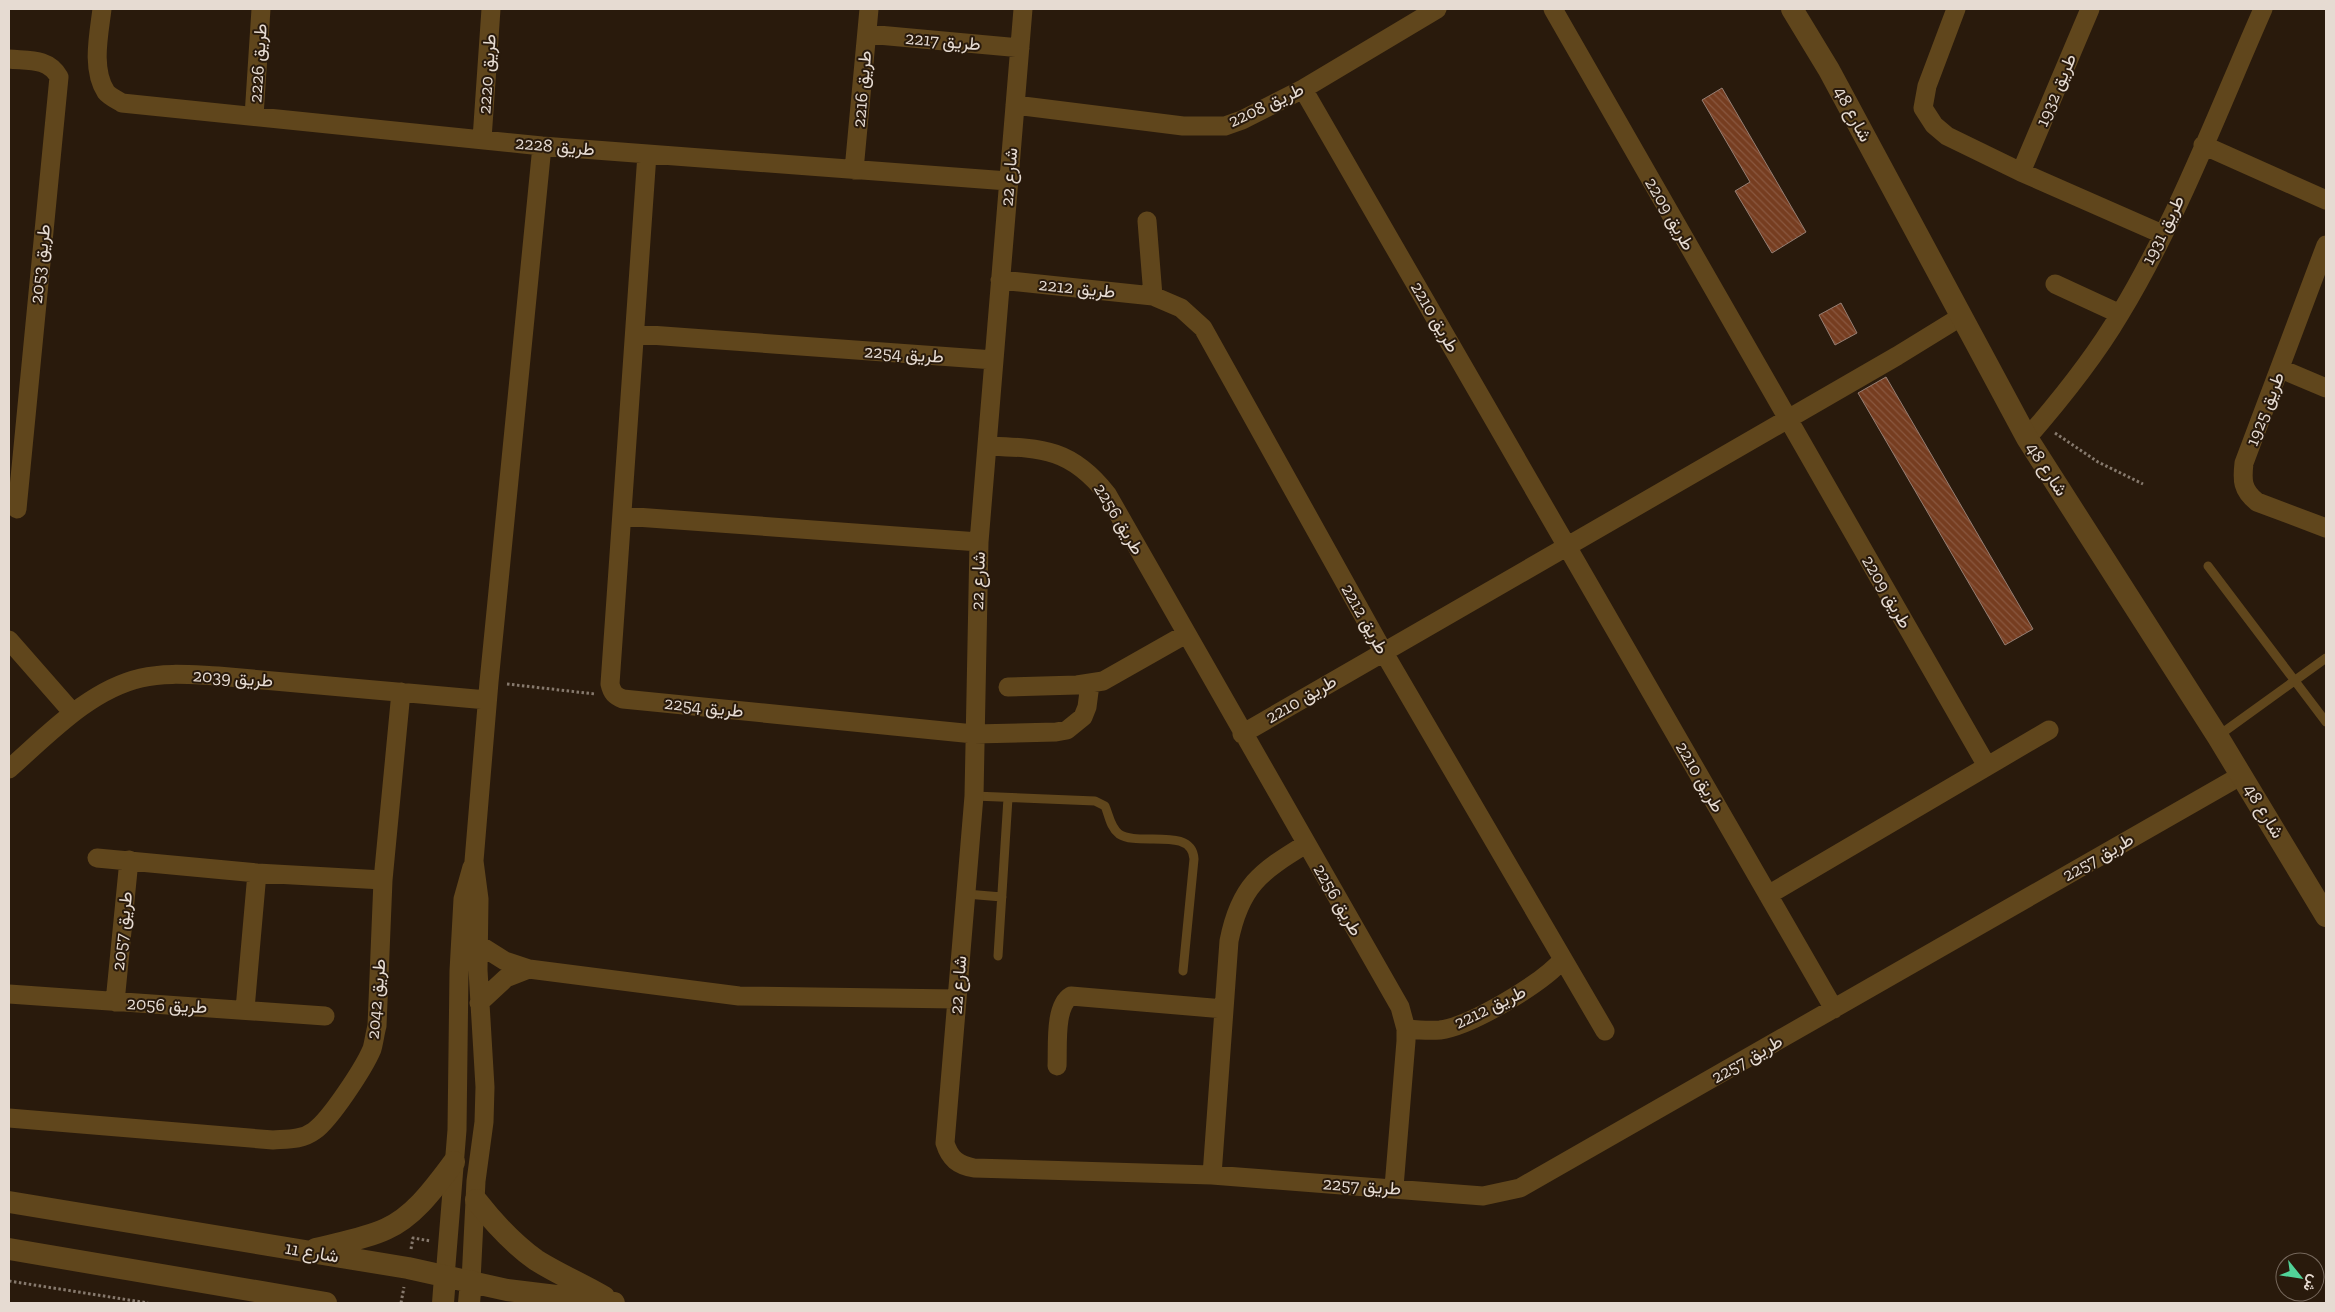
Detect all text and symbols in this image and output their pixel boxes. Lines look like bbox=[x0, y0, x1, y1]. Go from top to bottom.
street label: طريق 2226 bbox=[244, 23, 272, 103]
street label: طريق 2217 bbox=[904, 27, 982, 55]
street label: طريق 2220 bbox=[473, 33, 501, 115]
street label: طريق 2216 bbox=[848, 50, 876, 128]
street label: طريق 1932 bbox=[2031, 50, 2081, 130]
street label: طريق 2208 bbox=[1225, 78, 1307, 132]
street label: شارع 48 bbox=[1828, 82, 1877, 146]
street label: طريق 2228 bbox=[514, 132, 596, 160]
street label: شارع 22 bbox=[995, 147, 1024, 207]
street label: طريق 2209 bbox=[1640, 174, 1700, 254]
street label: طريق 1931 bbox=[2137, 192, 2189, 268]
street label: طريق 2053 bbox=[25, 223, 55, 305]
street label: طريق 2212 bbox=[1038, 273, 1116, 303]
street label: طريق 2210 bbox=[1406, 278, 1464, 356]
street label: طريق 2254 bbox=[863, 340, 945, 368]
street label: طريق 1925 bbox=[2241, 369, 2289, 449]
street label: شارع 48 bbox=[2021, 438, 2072, 501]
street label: طريق 2256 bbox=[1089, 479, 1149, 559]
street label: شارع 22 bbox=[966, 551, 991, 611]
street label: طريق 2209 bbox=[1857, 552, 1917, 632]
street label: طريق 2212 bbox=[1337, 580, 1393, 658]
street label: طريق 2039 bbox=[192, 664, 274, 692]
street label: طريق 2210 bbox=[1262, 670, 1340, 728]
street label: طريق 2254 bbox=[663, 692, 745, 722]
street label: طريق 2210 bbox=[1671, 738, 1729, 816]
street label: شارع 48 bbox=[2238, 780, 2289, 843]
street label: طريق 2257 bbox=[2059, 828, 2137, 886]
street label: طريق 2256 bbox=[1309, 860, 1367, 940]
street label: طريق 2057 bbox=[107, 890, 137, 972]
street label: شارع 22 bbox=[944, 955, 973, 1015]
street label: طريق 2042 bbox=[362, 958, 390, 1040]
street label: طريق 2212 bbox=[1451, 980, 1529, 1034]
street label: طريق 2056 bbox=[126, 992, 208, 1018]
street label: طريق 2257 bbox=[1708, 1030, 1786, 1088]
street label: طريق 2257 bbox=[1322, 1172, 1402, 1200]
street label: شارع 11 bbox=[283, 1236, 341, 1269]
north arrow bbox=[2275, 1252, 2325, 1302]
text: ش bbox=[2299, 1272, 2322, 1295]

